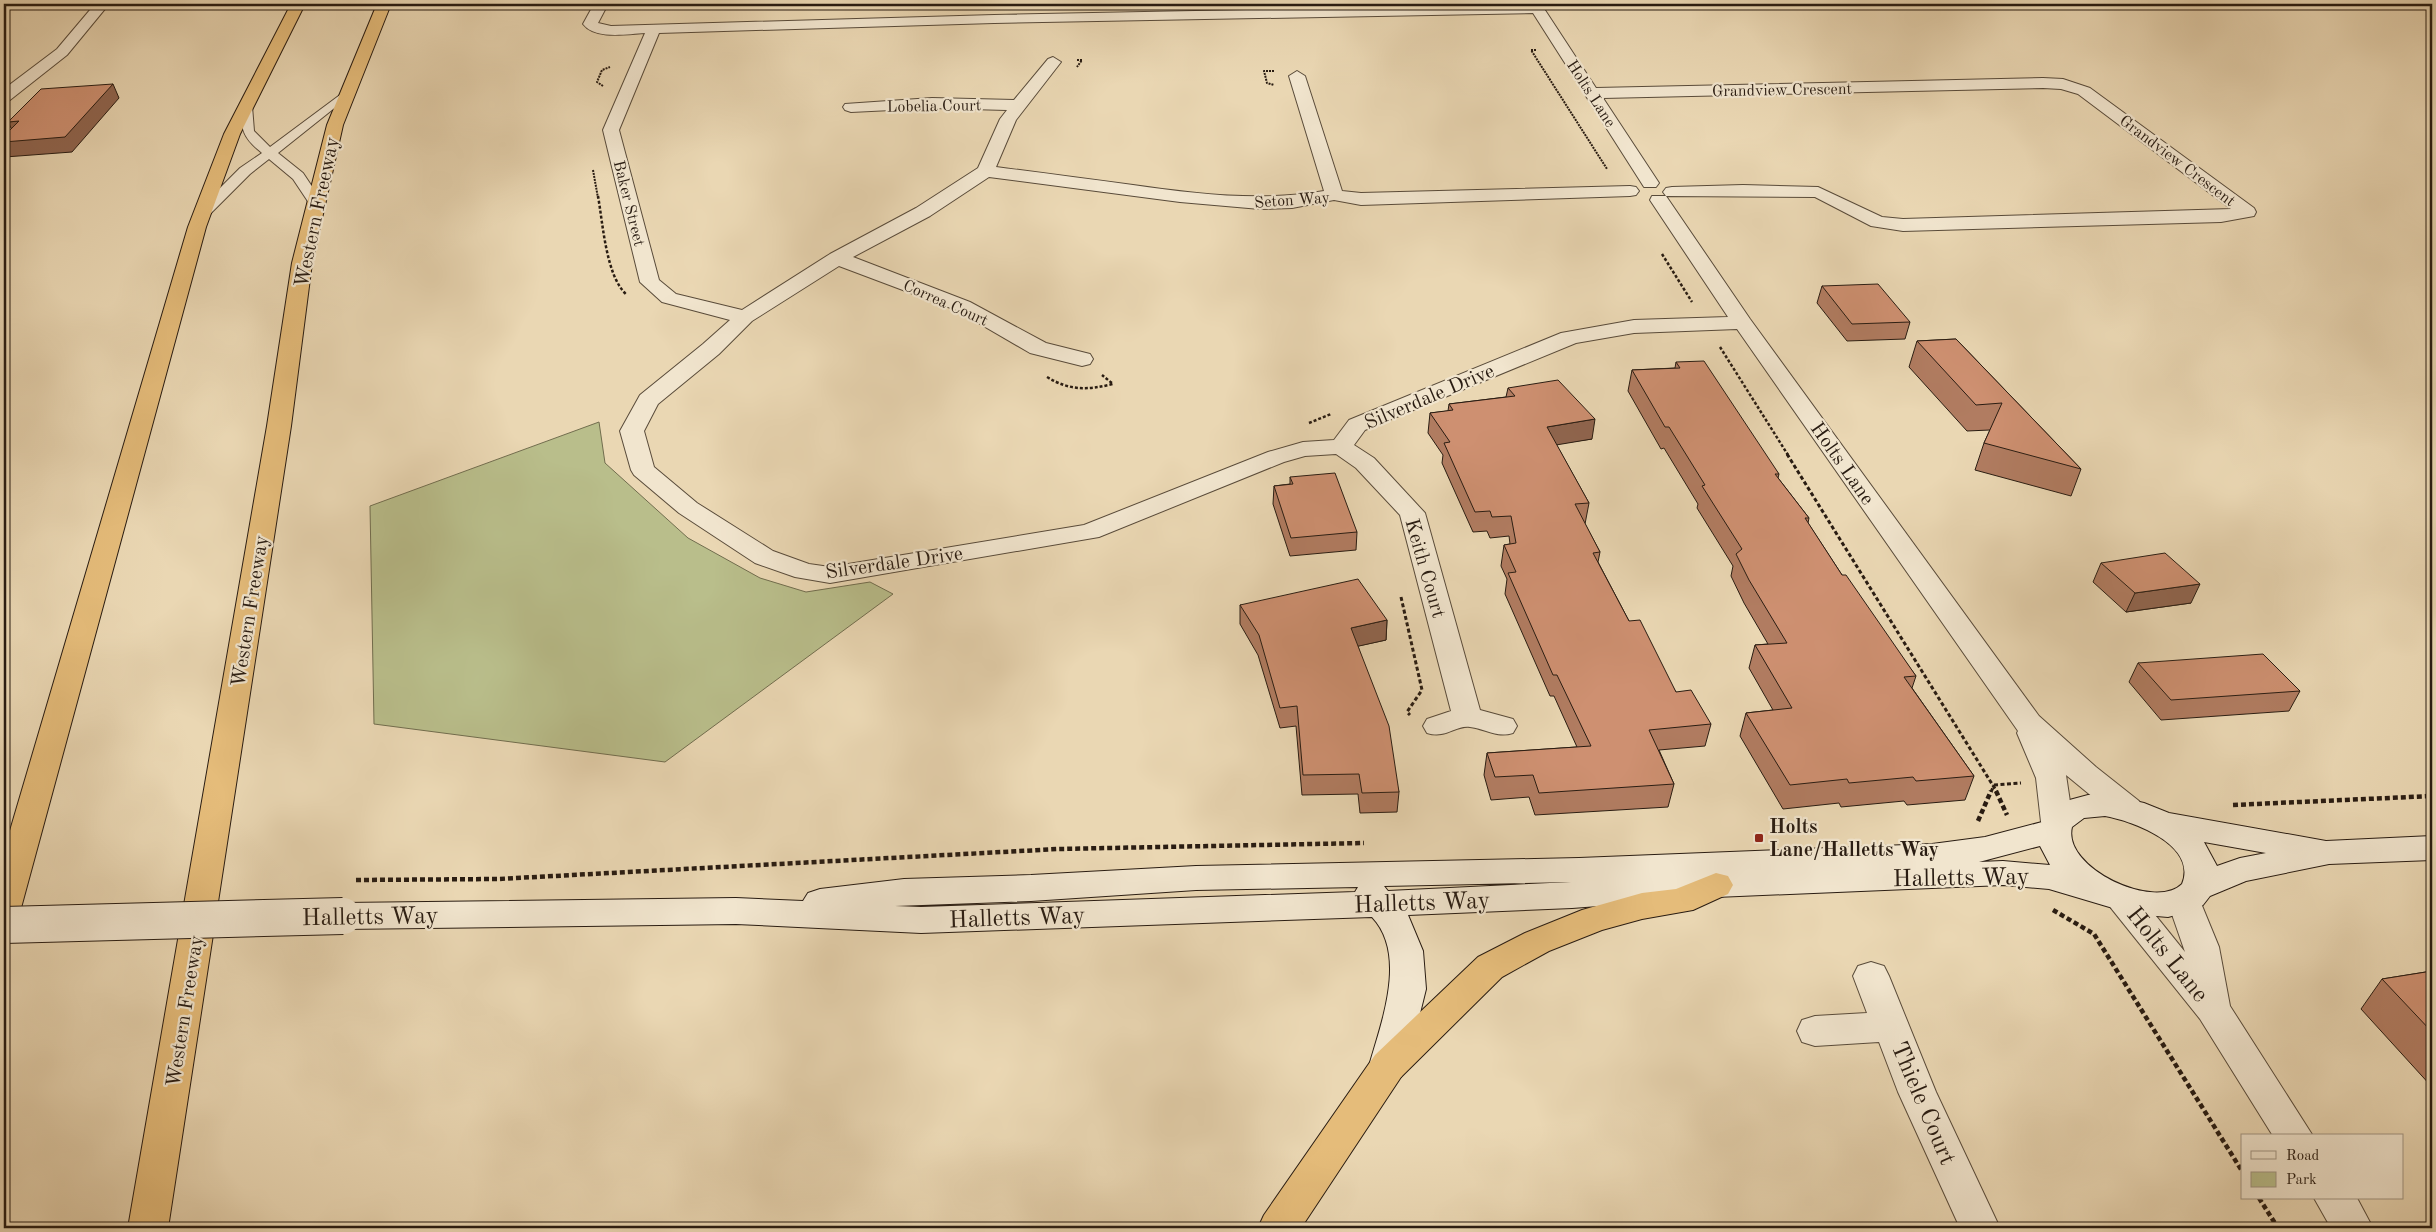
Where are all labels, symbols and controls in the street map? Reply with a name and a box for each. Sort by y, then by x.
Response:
street label: Holts Lane [1563,58,1618,131]
street label: Grandview Crescent [1712,82,1853,100]
street label: Lobelia Court [887,98,982,116]
street label: Grandview Crescent [2116,113,2238,210]
street label: Western Freeway [292,135,344,289]
street label: Baker Street [610,159,647,249]
street label: Seton Way [1254,190,1331,212]
street label: Correa Court [900,278,990,330]
street label: Silverdale Drive [1362,362,1498,434]
street label: Holts Lane [1806,419,1877,509]
street label: Keith Court [1400,517,1448,621]
street label: Western Freeway [229,534,273,689]
street label: Silverdale Drive [824,544,964,584]
place label: Holts Lane/Halletts Way [1769,818,1939,861]
marker: Holts Lane/Halletts Way [1753,832,1765,844]
street label: Halletts Way [1893,866,2030,892]
street label: Halletts Way [1353,890,1491,918]
street label: Holts Lane [2121,903,2212,1007]
street label: Halletts Way [302,905,439,931]
street label: Halletts Way [948,905,1086,933]
street label: Western Freeway [164,934,208,1089]
street label: Thiele Court [1886,1039,1959,1169]
legend [2241,1134,2404,1200]
text: Road [2286,1149,2320,1164]
text: Park [2286,1173,2317,1188]

